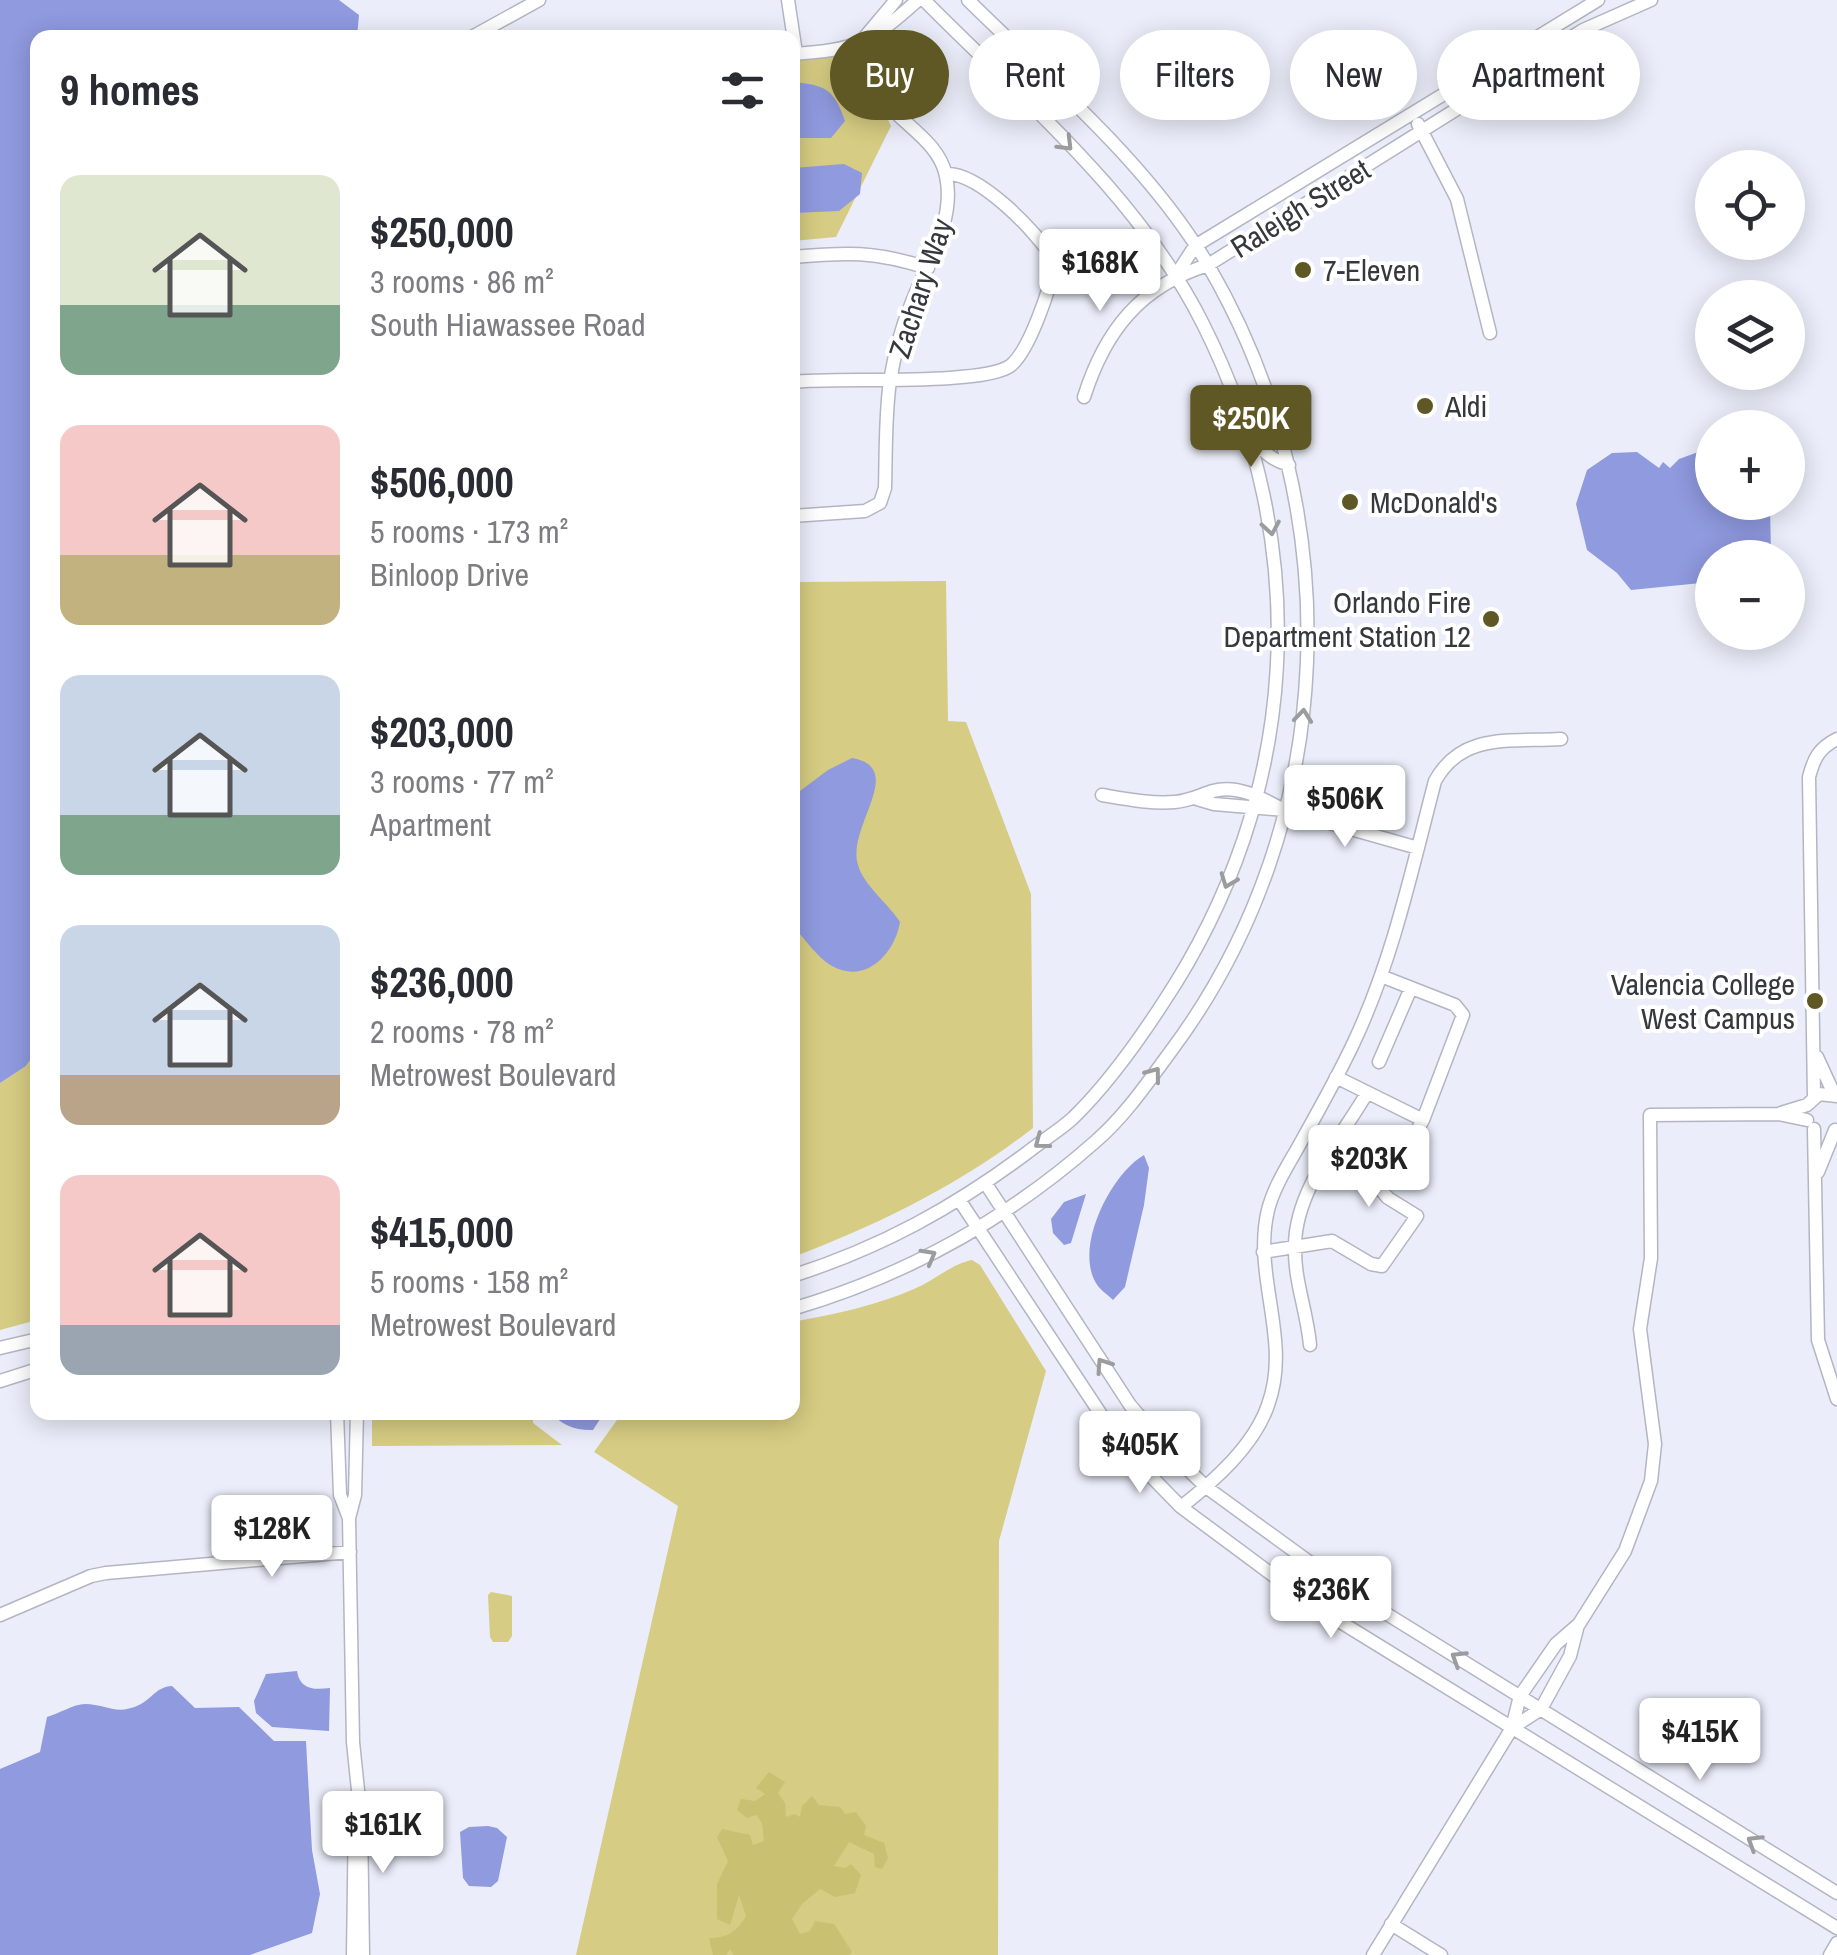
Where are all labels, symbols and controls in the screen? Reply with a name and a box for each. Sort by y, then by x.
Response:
chip: Buy [830,30,949,120]
chip: Rent [969,30,1100,120]
chip: Filters [1120,30,1270,120]
chip: New [1290,30,1417,120]
chip: Apartment [1437,30,1640,120]
text: 9 homes [60,62,200,118]
icon: filters [715,63,770,118]
one-way arrow [1055,132,1073,150]
street label: Raleigh Street [1223,149,1377,267]
map controls [1695,150,1805,650]
button: locate [1695,150,1805,260]
text: $250,000 [370,204,514,260]
street label: Zachary Way [879,213,961,363]
icon: home [140,215,260,335]
pin: $168K [1030,229,1170,314]
text: $168K [1061,240,1139,283]
place label: 7-Eleven [1323,250,1420,290]
marker: 7-Eleven [1292,259,1314,281]
text: 3 rooms · 86 m² [370,260,554,303]
button: layers [1695,280,1805,390]
text: South Hiawassee Road [370,303,646,346]
pin: $250K [1181,385,1321,470]
place label: Aldi [1444,386,1487,426]
marker: Aldi [1414,395,1436,417]
text: $250K [1212,396,1290,439]
button: + [1695,410,1805,520]
text: $506,000 [370,454,514,510]
icon: home [140,465,260,585]
place label: McDonald's [1370,482,1498,522]
marker: McDonald's [1339,491,1361,513]
text: 5 rooms · 173 m² [370,510,568,553]
one-way arrow [1260,520,1281,537]
button: − [1695,540,1805,650]
text: Binloop Drive [370,553,529,596]
place label: Orlando Fire Department Station 12 [1223,582,1471,656]
marker: Orlando Fire Department Station 12 [1480,608,1502,630]
text: $203,000 [370,704,514,760]
one-way arrow [1292,707,1313,723]
icon: home [140,715,260,835]
text: 3 rooms · 77 m² [370,760,554,803]
pin: $506K [1275,765,1415,850]
text: $506K [1306,776,1384,819]
text: Apartment [370,803,491,846]
one-way arrow [1219,871,1239,889]
text: $236,000 [370,954,514,1010]
place label: Valencia College West Campus [1611,964,1795,1038]
icon: home [140,965,260,1085]
marker: Valencia College West Campus [1804,990,1826,1012]
text: 2 rooms · 78 m² [370,1010,554,1053]
text: Metrowest Boulevard [370,1053,616,1096]
one-way arrow [1142,1067,1159,1085]
pin: $203K [1299,1125,1439,1210]
one-way arrow [1034,1131,1052,1148]
text: $203K [1330,1136,1408,1179]
text: $415,000 [370,1204,514,1260]
icon: home [140,1215,260,1335]
one-way arrow [919,1249,937,1268]
text: 5 rooms · 158 m² [370,1260,568,1303]
text: Metrowest Boulevard [370,1303,616,1346]
one-way arrow [1097,1358,1115,1377]
pin: $405K [1070,1411,1210,1496]
text: $405K [1101,1422,1179,1465]
pin: $128K [202,1495,342,1580]
text: $128K [233,1506,311,1549]
pin: $236K [1261,1556,1401,1641]
text: $236K [1292,1567,1370,1610]
one-way arrow [1451,1651,1469,1670]
pin: $415K [1630,1698,1770,1783]
text: $415K [1661,1709,1739,1752]
pin: $161K [313,1791,453,1876]
text: $161K [344,1802,422,1845]
one-way arrow [1747,1835,1765,1854]

